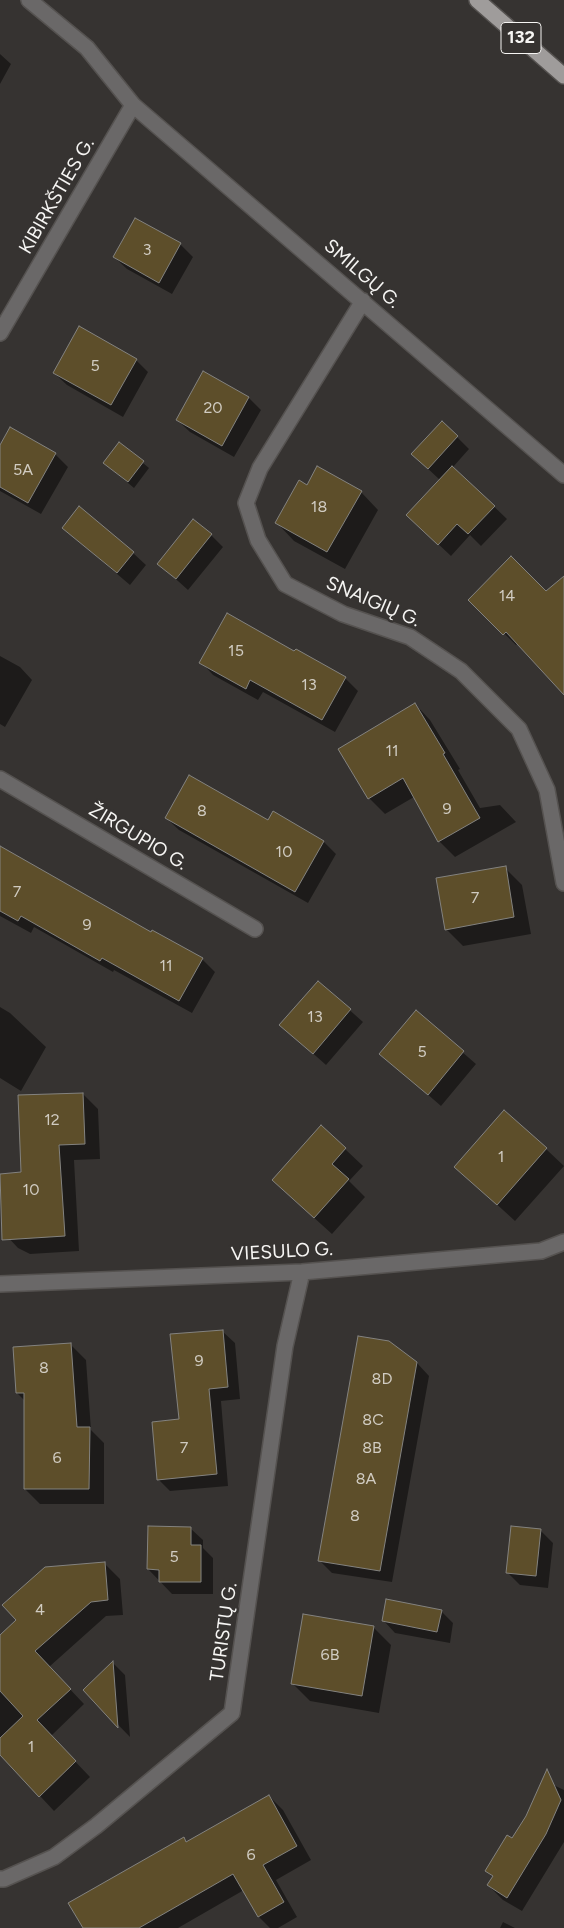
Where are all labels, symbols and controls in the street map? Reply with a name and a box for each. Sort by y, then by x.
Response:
road number: 132 [501,22,541,54]
street label: KIBIRKŠTIES G. [15,134,99,258]
street label: SMILGŲ G. [319,235,405,313]
house number: 3 [143,240,151,260]
house number: 5 [90,356,100,376]
house number: 20 [203,398,223,418]
house number: 5A [13,460,33,480]
house number: 18 [311,497,327,517]
street label: SNAIGIŲ G. [322,572,424,632]
house number: 14 [499,586,515,606]
house number: 15 [228,641,244,661]
house number: 13 [301,675,317,695]
house number: 11 [385,741,399,761]
street label: ŽIRGUPIO G. [85,799,191,875]
house number: 9 [442,799,452,819]
house number: 8 [197,801,207,821]
house number: 10 [276,842,292,862]
house number: 7 [13,882,21,902]
house number: 7 [471,888,479,908]
house number: 9 [82,915,92,935]
house number: 11 [159,956,173,976]
house number: 13 [307,1007,323,1027]
house number: 5 [417,1042,427,1062]
house number: 12 [44,1110,60,1130]
house number: 1 [498,1147,504,1167]
house number: 10 [23,1180,39,1200]
street label: VIESULO G. [230,1238,334,1266]
house number: 9 [194,1351,204,1371]
house number: 8 [39,1358,49,1378]
house number: 8D [372,1369,392,1389]
house number: 8C [362,1410,384,1430]
house number: 7 [180,1438,188,1458]
house number: 8B [362,1438,382,1458]
house number: 6 [52,1448,62,1468]
house number: 8A [356,1469,376,1489]
house number: 8 [350,1506,360,1526]
house number: 5 [169,1547,179,1567]
street label: TURISTŲ G. [206,1581,242,1683]
house number: 4 [35,1600,45,1620]
house number: 6B [321,1645,339,1665]
house number: 1 [28,1737,34,1757]
house number: 6 [246,1845,256,1865]

